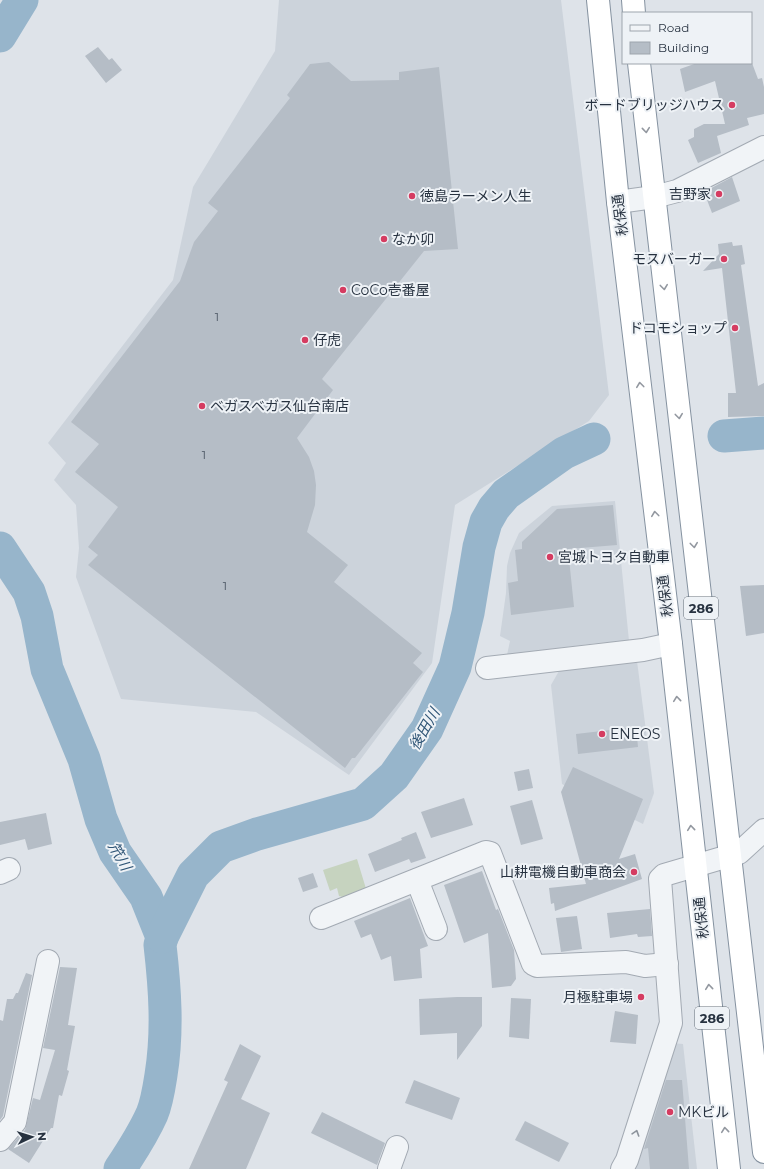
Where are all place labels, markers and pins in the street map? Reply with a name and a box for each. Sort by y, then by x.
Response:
place label: ボードブリッジハウス [585,96,724,114]
marker: ボードブリッジハウス [727,100,737,110]
place label: 吉野家 [669,185,711,203]
place label: 徳島ラーメン人生 [420,187,531,205]
marker: 吉野家 [714,189,724,199]
marker: 徳島ラーメン人生 [407,191,417,201]
place label: なか卯 [392,230,434,248]
marker: なか卯 [379,234,389,244]
place label: モスバーガー [632,250,716,268]
marker: モスバーガー [719,254,729,264]
place label: CoCo壱番屋 [351,281,430,299]
marker: CoCo壱番屋 [338,285,348,295]
place label: ドコモショップ [629,319,727,337]
marker: ドコモショップ [730,323,740,333]
place label: 仔虎 [313,331,341,349]
marker: 仔虎 [300,335,310,345]
place label: ベガスベガス仙台南店 [210,397,349,415]
marker: ベガスベガス仙台南店 [197,401,207,411]
place label: 宮城トヨタ自動車 [558,548,670,566]
marker: 宮城トヨタ自動車 [545,552,555,562]
place label: ENEOS [610,725,660,743]
marker: ENEOS [597,729,607,739]
place label: 山耕電機自動車商会 [500,863,626,881]
marker: 山耕電機自動車商会 [629,867,639,877]
place label: 月極駐車場 [563,988,633,1006]
marker: 月極駐車場 [636,992,646,1002]
place label: MKビル [678,1103,729,1121]
marker: MKビル [665,1107,675,1117]

